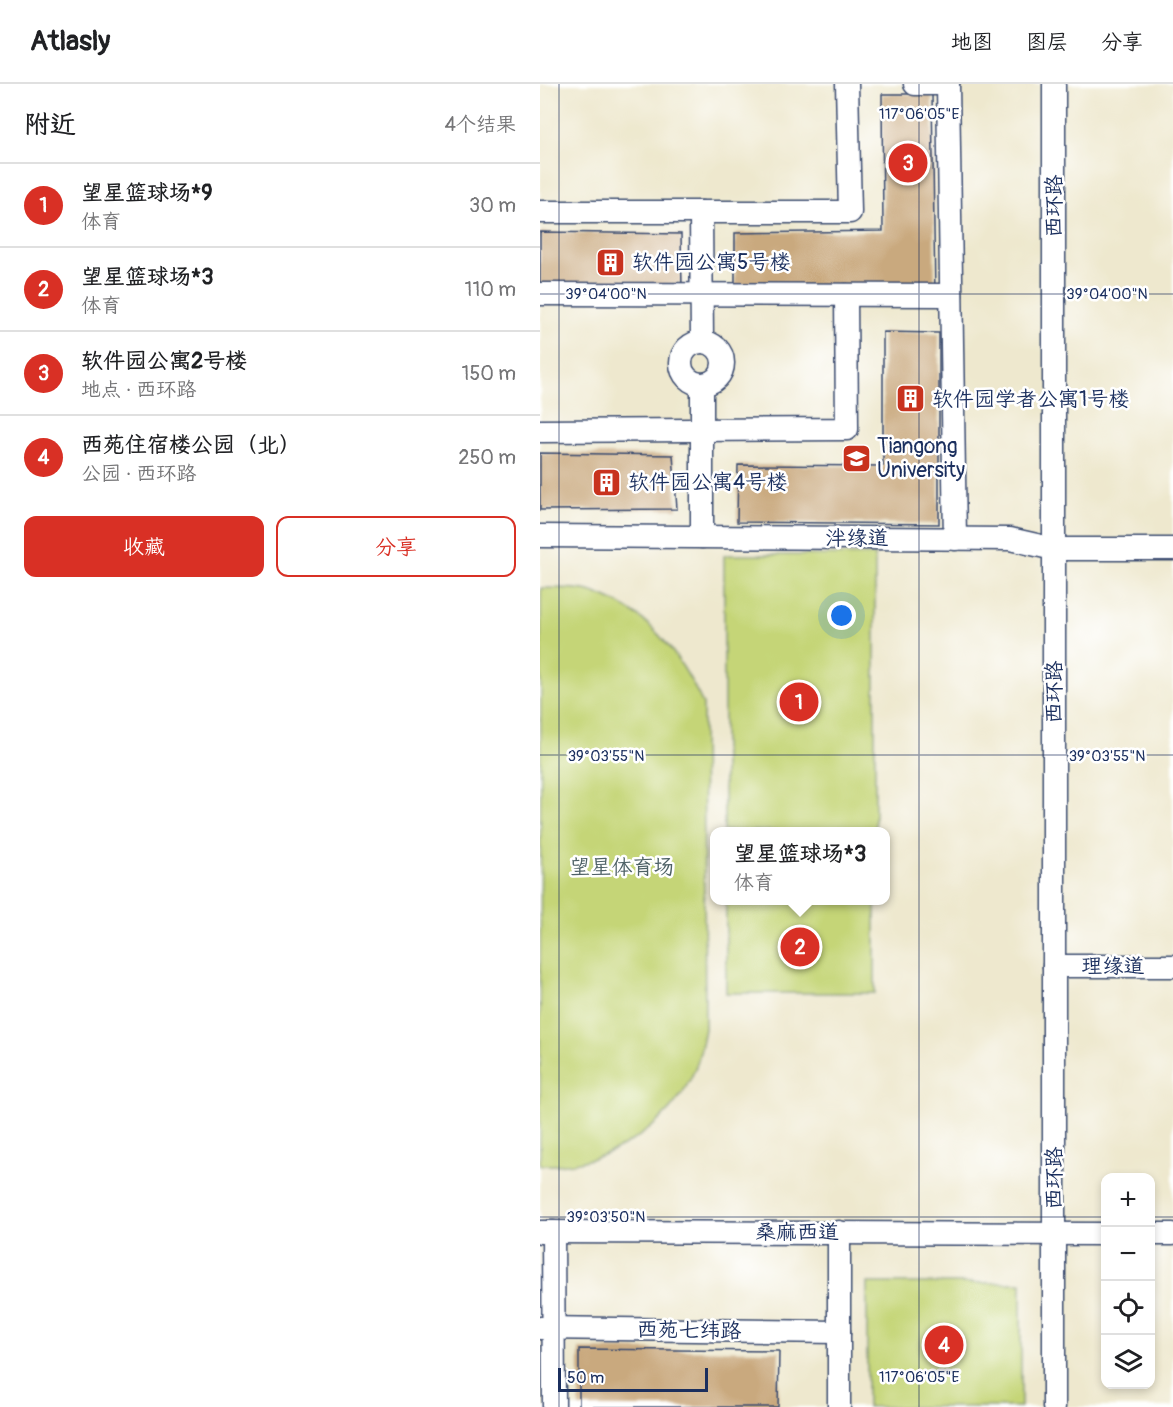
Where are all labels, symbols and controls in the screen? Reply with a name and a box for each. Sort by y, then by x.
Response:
text: Atlasly [30,24,110,59]
text: 地图 [951,29,993,56]
text: 图层 [1026,29,1068,56]
text: 分享 [1101,29,1143,56]
text: 117°06'05"E [879,105,959,124]
text: 附近 [24,109,76,141]
text: 4个结果 [444,112,516,137]
pin: 3 [888,140,928,185]
street label: 西环路 [1041,175,1068,238]
text: 望星篮球场*9 [81,179,213,207]
text: 1 [40,193,47,218]
text: 30 m [469,193,516,218]
text: 体育 [81,209,121,234]
building icon: 软件园公寓5号楼 [595,246,627,278]
place label: 软件园公寓5号楼 [632,249,790,276]
text: 望星篮球场*3 [81,263,213,291]
text: 2 [38,277,49,302]
text: 110 m [465,277,516,302]
text: 39°04'00"N [565,285,647,304]
text: 39°04'00"N [1066,285,1148,304]
text: 体育 [81,293,121,318]
text: 软件园公寓2号楼 [81,347,247,375]
text: 3 [38,361,49,386]
text: 150 m [462,361,516,386]
text: 地点 · 西环路 [81,377,196,402]
building icon: 软件园学者公寓1号楼 [895,383,927,415]
place label: 软件园学者公寓1号楼 [932,386,1129,413]
text: 西苑住宿楼公园（北） [81,431,301,459]
place label: Tiangong University [877,433,965,484]
school or university icon: Tiangong University [840,442,872,474]
text: 4 [38,445,49,470]
text: 250 m [458,445,516,470]
text: 公园 · 西环路 [81,461,196,486]
building icon: 软件园公寓4号楼 [591,466,623,498]
place label: 软件园公寓4号楼 [628,469,787,496]
button: 收藏 [24,516,264,577]
button: 分享 [276,516,516,577]
street label: 泮缘道 [826,525,889,552]
your location [827,601,856,630]
street label: 西环路 [1041,661,1068,724]
pin: 1 [780,680,818,724]
text: 39°03'55"N [568,747,644,766]
text: 39°03'55"N [1069,747,1145,766]
popup [710,827,890,905]
text: 望星篮球场*3 [734,840,866,868]
park label: 望星体育场 [570,854,675,881]
text: 体育 [734,870,774,895]
pin: 2 [780,924,820,970]
street label: 理缘道 [1082,953,1145,980]
street label: 西环路 [1041,1147,1068,1210]
map controls [1101,1173,1155,1389]
button: + [1101,1173,1155,1227]
text: 39°03'50"N [567,1208,645,1227]
street label: 桑麻西道 [755,1219,839,1246]
button: − [1101,1227,1155,1281]
button: locate [1101,1281,1155,1335]
street label: 西苑七纬路 [636,1316,742,1345]
pin: 4 [924,1322,964,1368]
button: layers [1101,1335,1155,1389]
scale bar [558,1365,708,1392]
text: 50 m [567,1368,604,1388]
text: 117°06'05"E [879,1368,959,1387]

